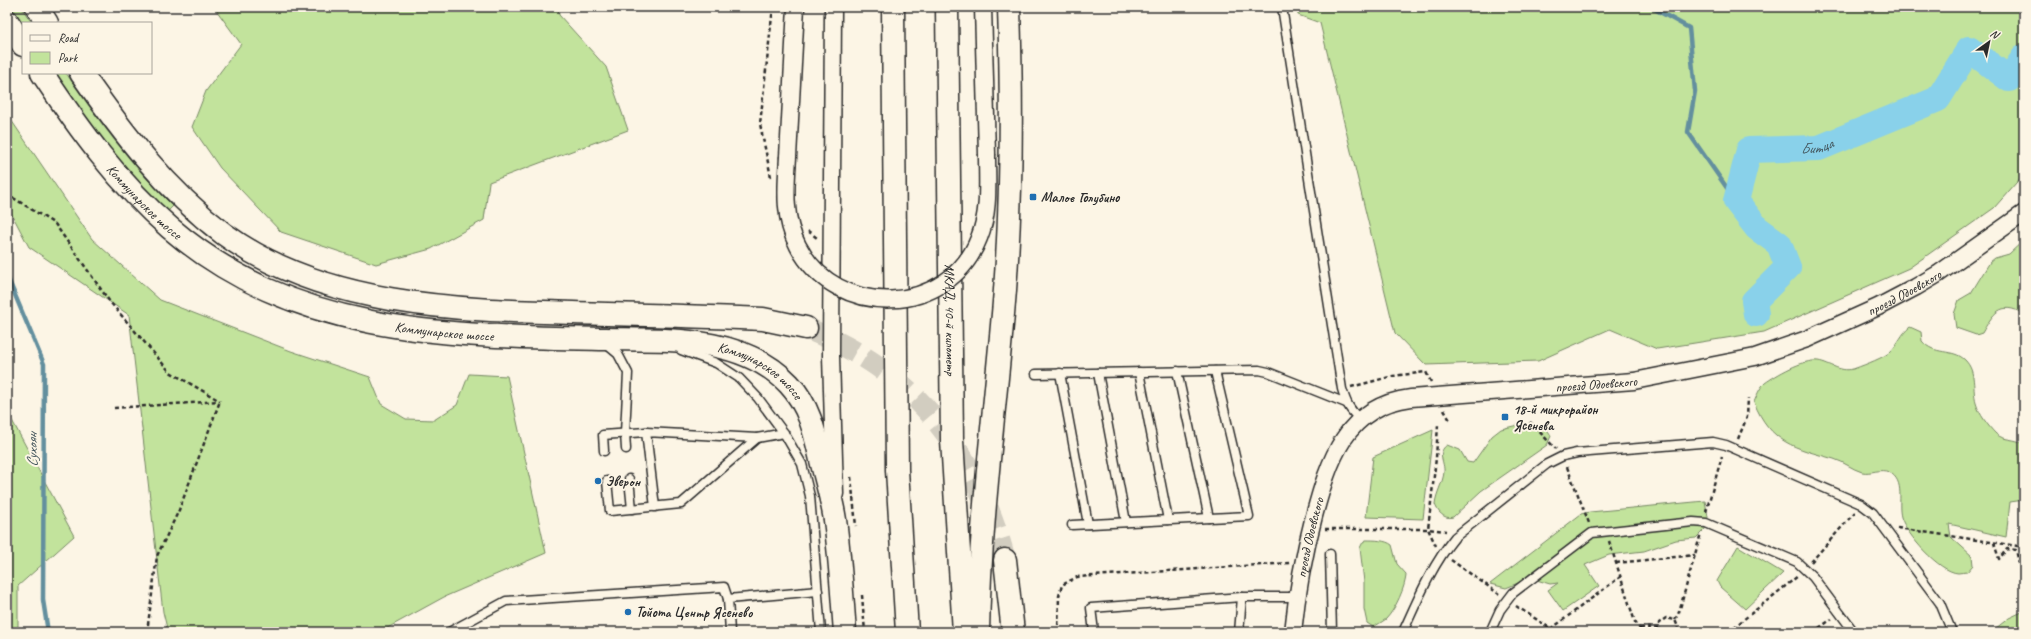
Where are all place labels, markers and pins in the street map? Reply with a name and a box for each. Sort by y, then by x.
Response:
place label: Малое Голубино [1041,189,1120,206]
marker: Малое Голубино [1028,192,1038,202]
place label: 18-й микрорайон Ясенева [1513,401,1599,434]
marker: 18-й микрорайон Ясенева [1500,412,1510,422]
place label: Эверон [606,473,642,490]
marker: Эверон [593,476,603,486]
place label: Тойота Центр Ясенево [636,604,754,621]
marker: Тойота Центр Ясенево [623,607,633,617]

